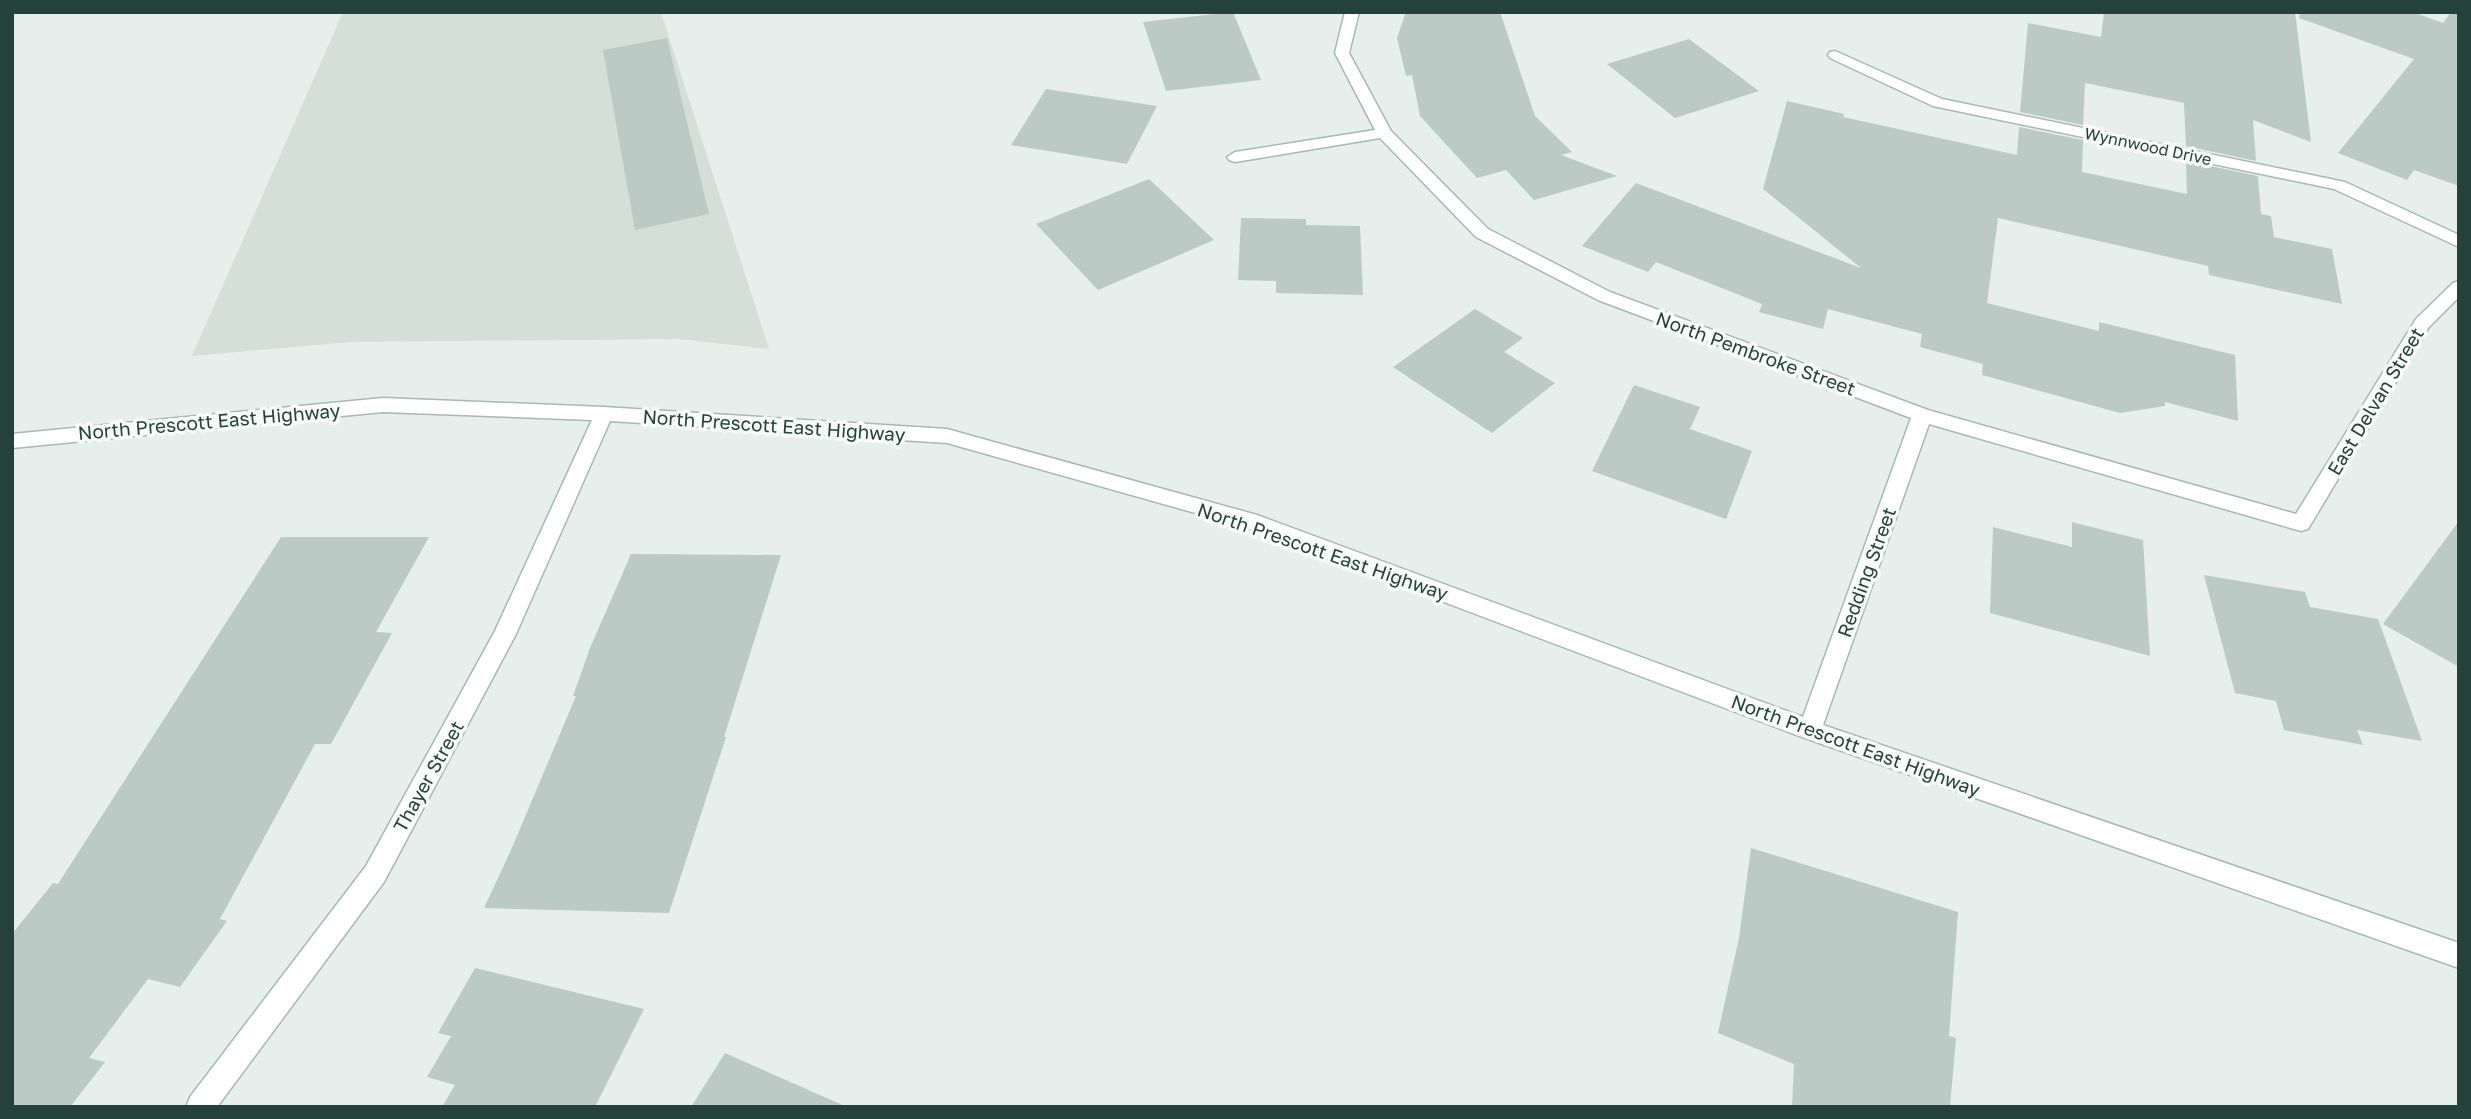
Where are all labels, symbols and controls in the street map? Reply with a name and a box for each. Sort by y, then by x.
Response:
street label: Wynnwood Drive [2083,123,2213,169]
street label: North Pembroke Street [1653,306,1859,400]
street label: East Delvan Street [2322,323,2428,479]
street label: North Prescott East Highway [77,398,341,444]
street label: North Prescott East Highway [642,404,906,446]
street label: North Prescott East Highway [1195,497,1452,605]
street label: Redding Street [1832,504,1900,640]
street label: North Prescott East Highway [1728,689,1984,801]
street label: Thayer Street [388,716,468,836]

